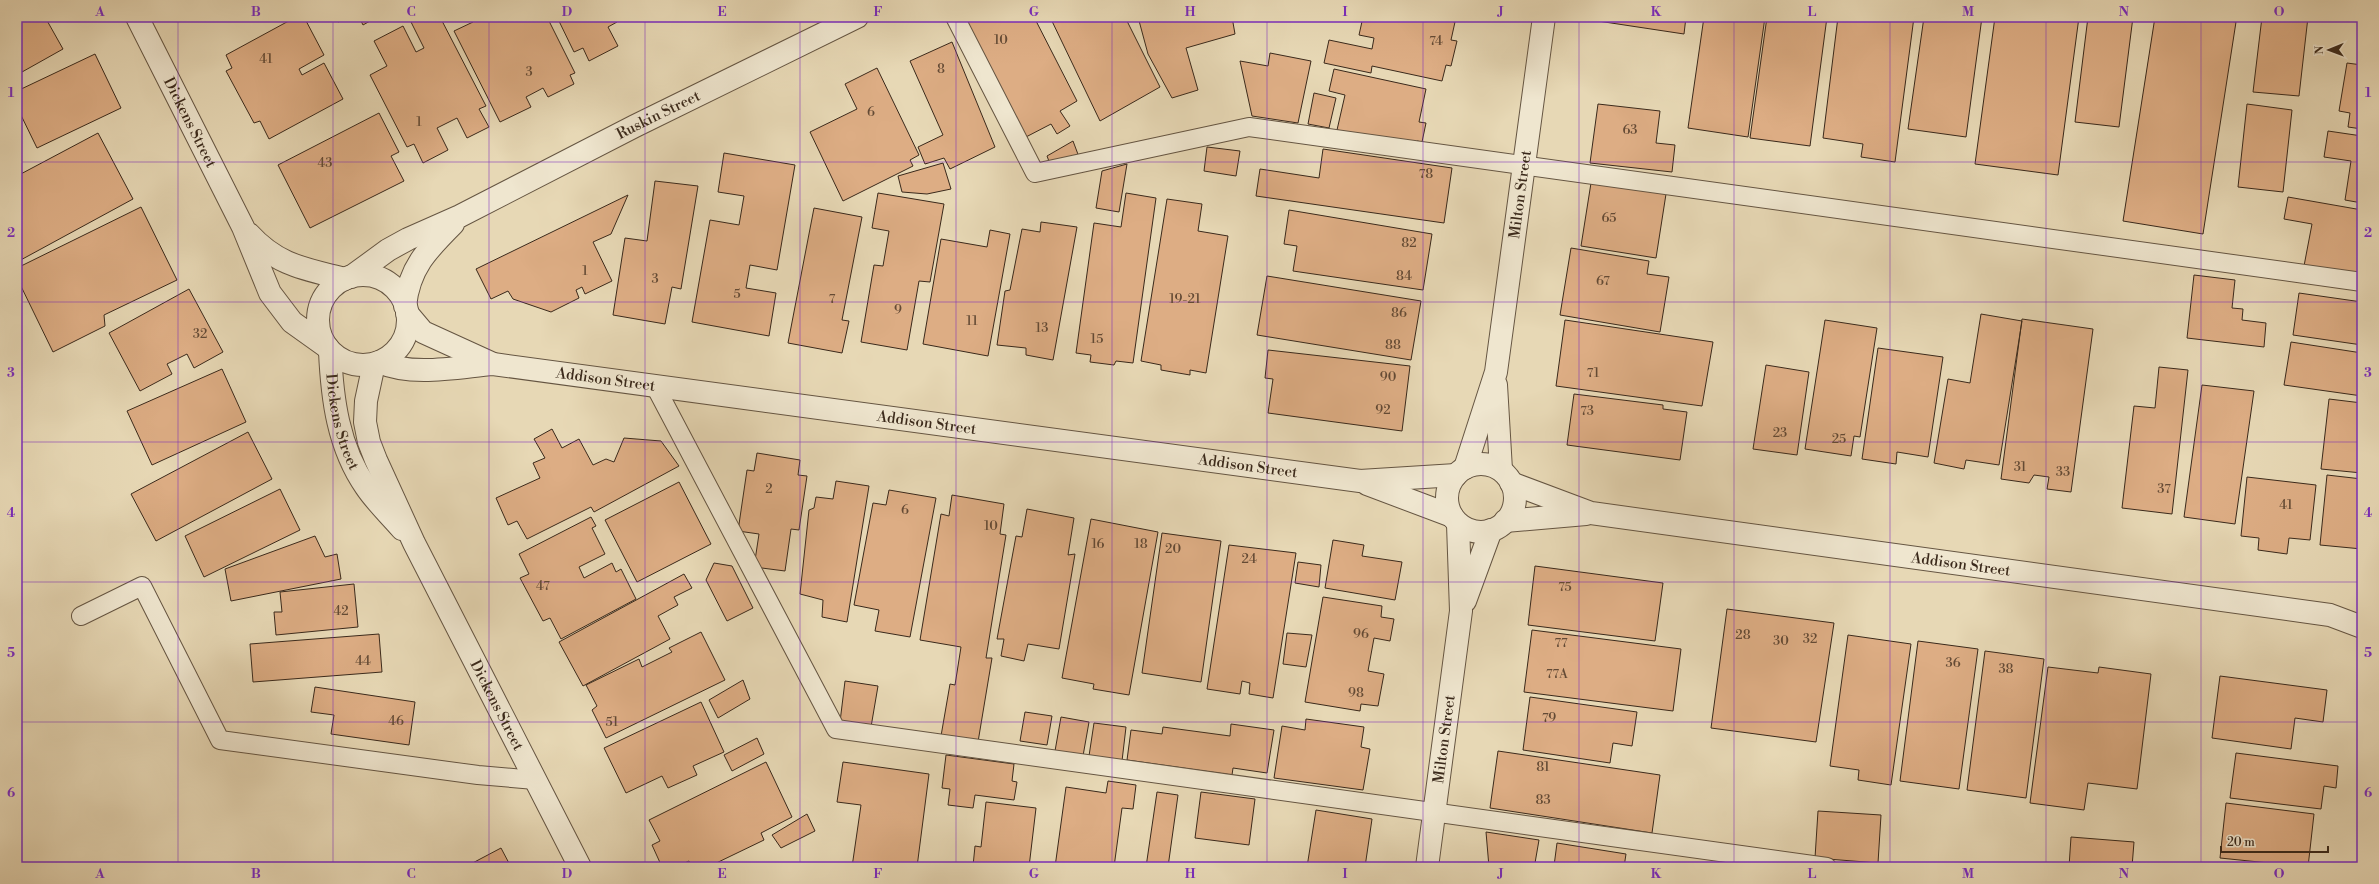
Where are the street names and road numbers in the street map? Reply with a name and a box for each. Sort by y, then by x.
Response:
street label: Dickens Street [159,74,221,171]
street label: Ruskin Street [613,86,704,144]
street label: Milton Street [1505,148,1535,240]
street label: Addison Street [554,363,657,395]
street label: Dickens Street [322,373,364,474]
street label: Addison Street [875,406,978,439]
street label: Addison Street [1196,450,1299,482]
street label: Addison Street [1909,548,2013,580]
street label: Dickens Street [466,657,528,754]
street label: Milton Street [1429,693,1459,785]

